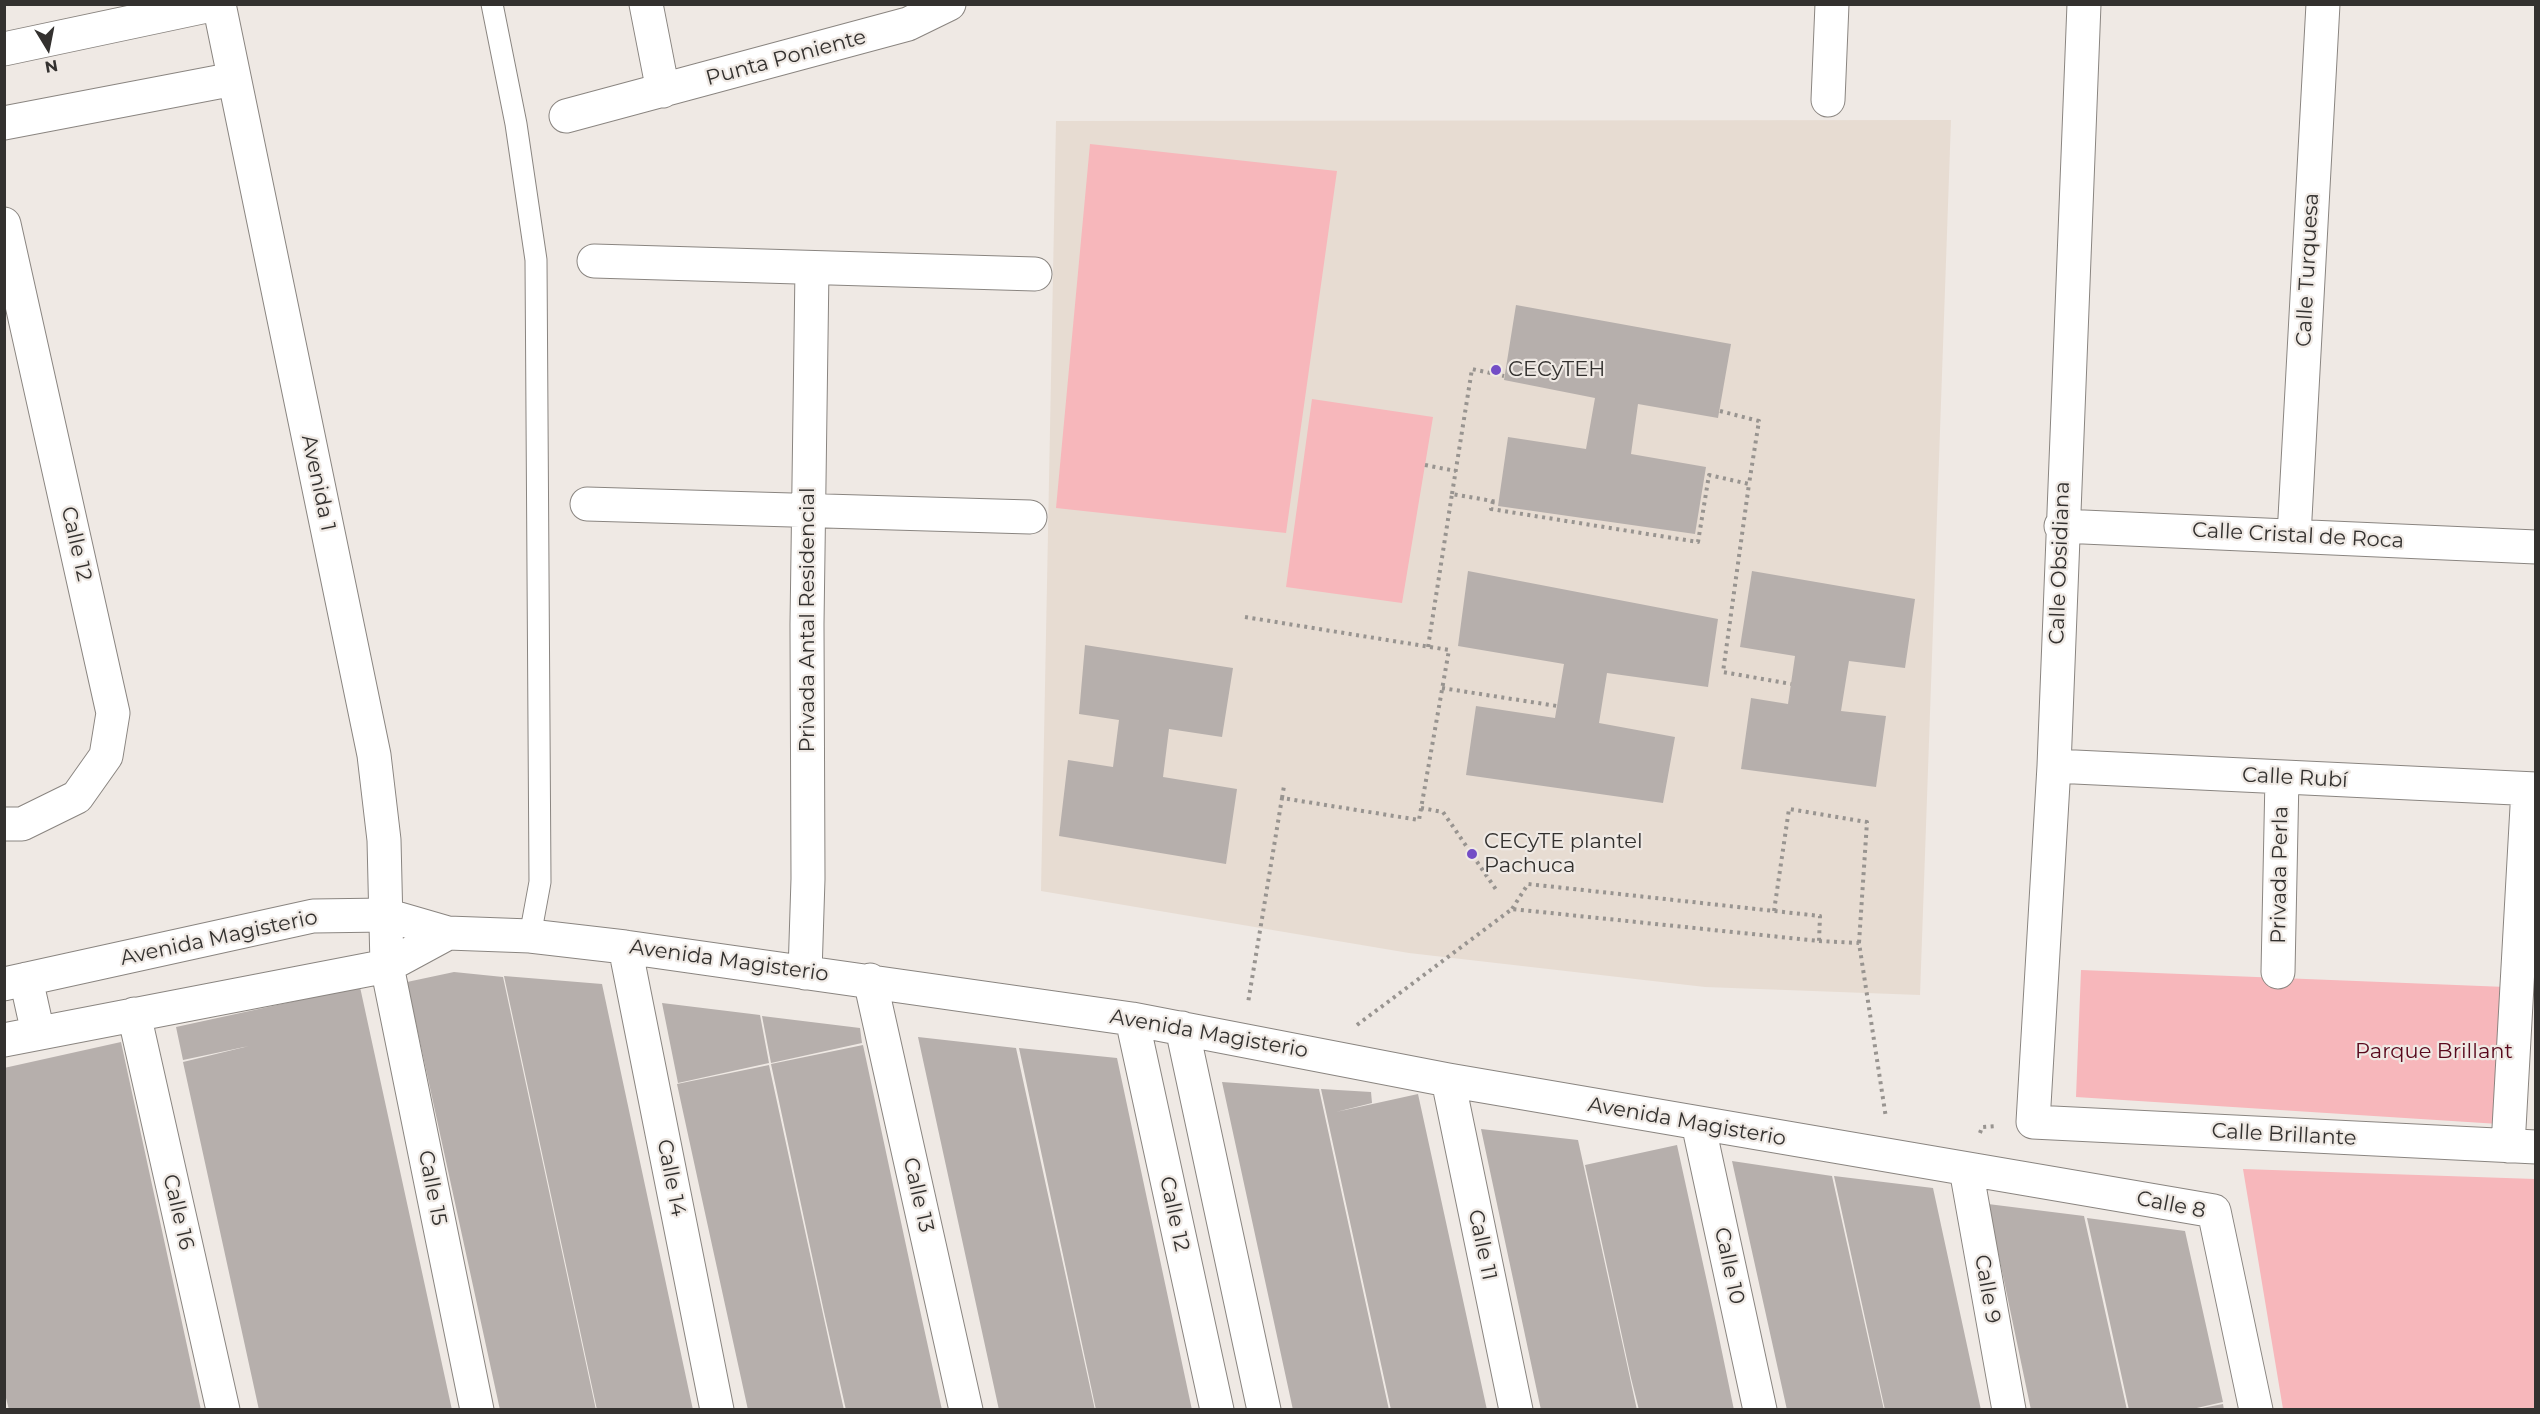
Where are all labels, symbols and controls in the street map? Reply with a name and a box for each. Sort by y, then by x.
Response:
north arrow [18,18,78,78]
street label: Punta Poniente [703,24,869,92]
text: N [43,56,59,77]
street label: Calle Turquesa [2291,192,2325,348]
place label: CECyTEH [1508,357,1605,383]
marker: CECyTEH [1489,363,1503,377]
street label: Avenida 1 [296,433,340,533]
street label: Calle Obsidiana [2045,481,2075,645]
street label: Privada Antal Residencial [795,487,821,753]
street label: Calle 12 [55,504,97,584]
street label: Calle Cristal de Roca [2191,518,2405,554]
street label: Calle Rubí [2242,763,2348,793]
street label: Privada Perla [2266,806,2294,944]
place label: CECyTE plantel Pachuca [1484,829,1643,879]
marker: CECyTE plantel Pachuca [1465,847,1479,861]
street label: Avenida Magisterio [118,905,320,971]
street label: Avenida Magisterio [628,935,830,987]
street label: Avenida Magisterio [1108,1004,1310,1064]
park label: Parque Brillant [2355,1039,2513,1065]
street label: Avenida Magisterio [1586,1092,1788,1152]
street label: Calle Brillante [2211,1119,2357,1151]
street label: Calle 14 [651,1137,691,1219]
street label: Calle 15 [412,1148,452,1228]
street label: Calle 13 [897,1155,939,1235]
street label: Calle 16 [157,1172,199,1252]
street label: Calle 12 [1154,1174,1194,1254]
street label: Calle 8 [2134,1186,2208,1224]
street label: Calle 11 [1462,1207,1502,1283]
street label: Calle 10 [1709,1225,1749,1307]
street label: Calle 9 [1969,1253,2005,1325]

